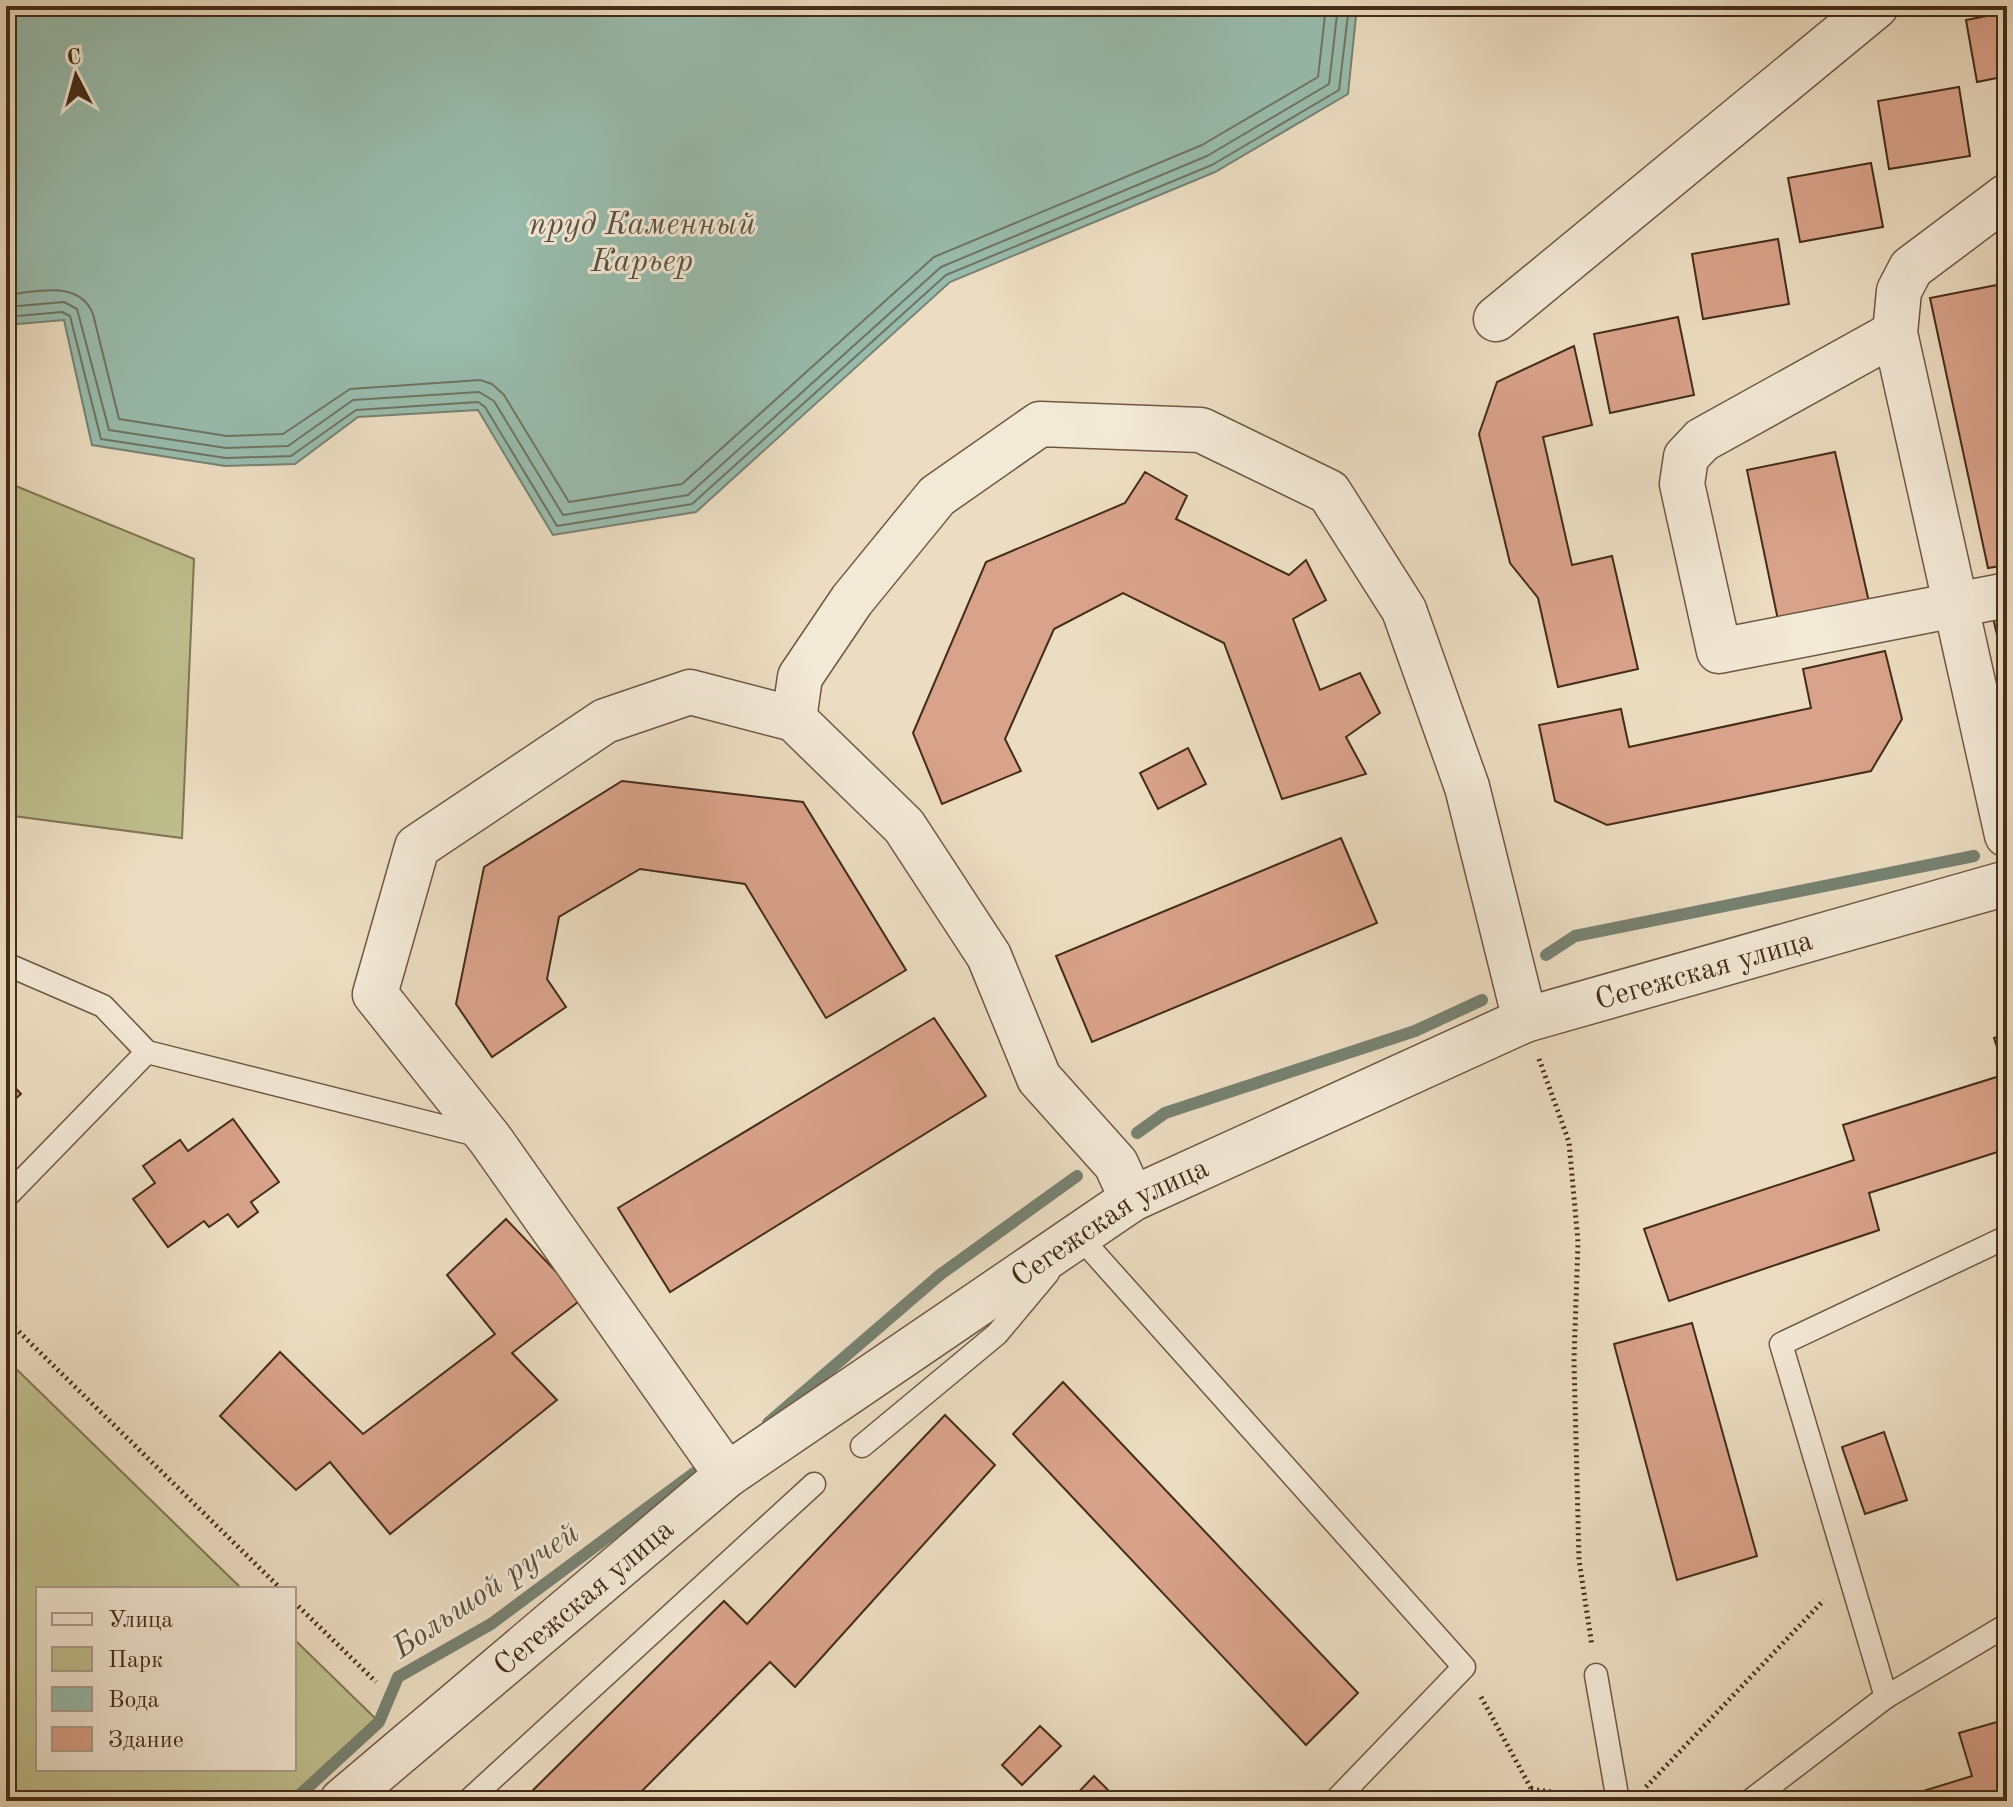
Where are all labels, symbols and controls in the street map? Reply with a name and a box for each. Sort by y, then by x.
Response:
north arrow [36,36,116,116]
text: С [66,46,82,70]
water label: пруд Каменный Карьер [528,210,756,279]
street label: Сегежская улица [1592,926,1816,1016]
street label: Сегежская улица [1007,1153,1214,1294]
street label: Сегежская улица [489,1514,680,1682]
water label: Большой ручей [387,1518,586,1666]
legend [36,1587,296,1771]
text: Улица [108,1609,173,1633]
text: Парк [108,1649,163,1673]
text: Вода [108,1689,160,1713]
text: Здание [108,1729,184,1753]

